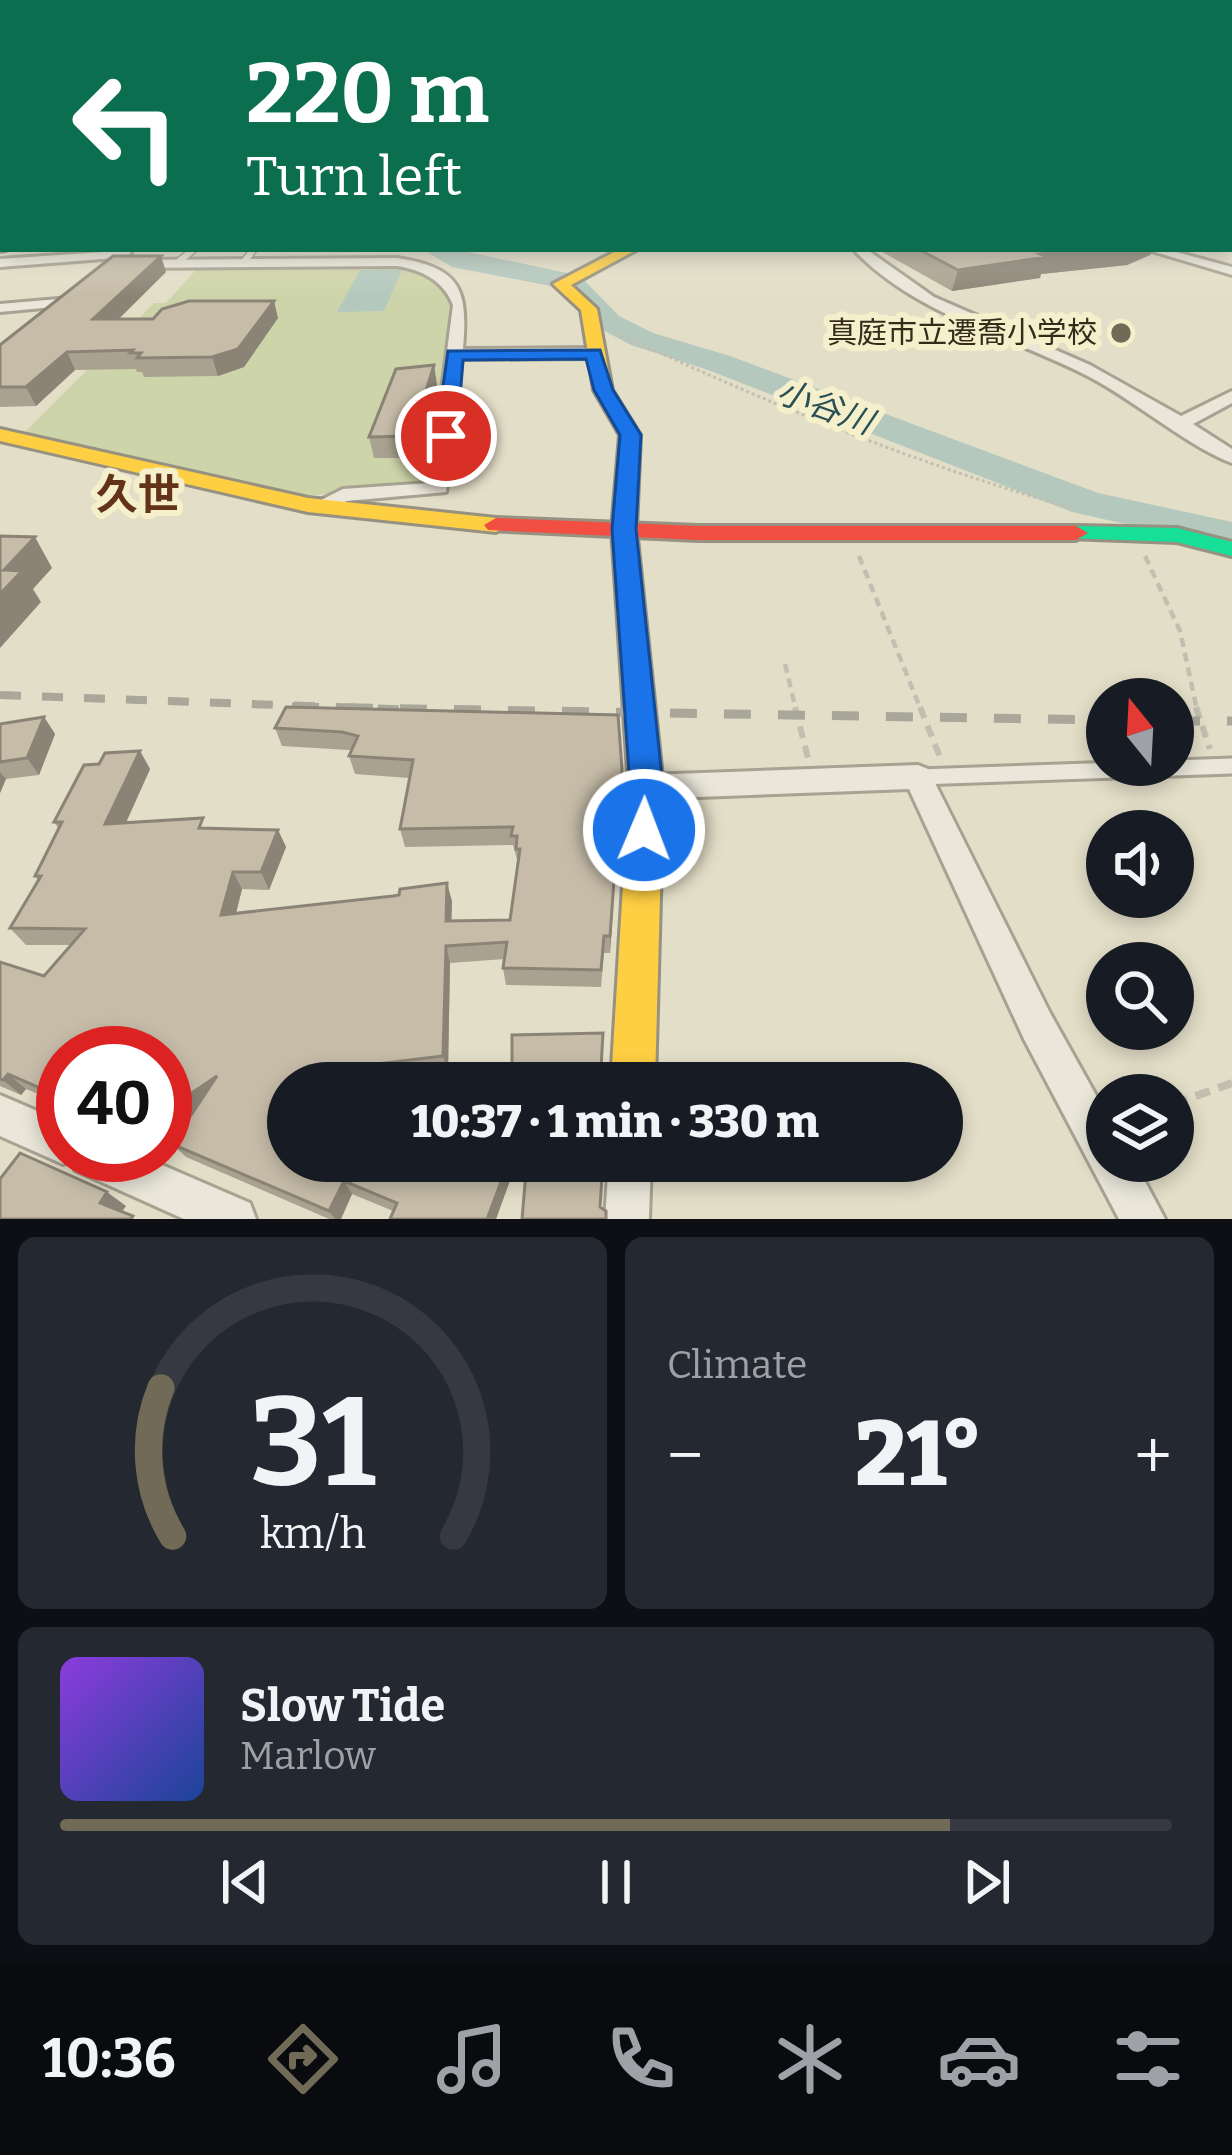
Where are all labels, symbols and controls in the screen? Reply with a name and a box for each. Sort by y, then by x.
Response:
text: 220 m [246,43,489,144]
icon: left [48,48,204,204]
text: Turn left [246,145,462,209]
place label: 真庭市立遷喬小学校 [827,315,1097,351]
marker: 真庭市立遷喬小学校 [1108,320,1134,346]
water label: 小谷川 [772,371,881,444]
pin [395,385,497,487]
icon: arrive [413,403,479,469]
district label: 久世 [96,470,180,520]
north arrow [1086,678,1194,786]
map controls [1086,678,1194,1182]
position arrow [581,767,707,893]
button: sound [1086,810,1194,918]
button: search [1086,942,1194,1050]
speed limit sign: 40 [36,1026,192,1182]
button: layers [1086,1074,1194,1182]
text: 10:37 · 1 min · 330 m [411,1095,819,1149]
text: Climate [667,1342,807,1388]
text: 31 [250,1368,375,1518]
text: 21° [855,1401,983,1509]
text: − [667,1416,703,1495]
text: + [1134,1416,1172,1495]
text: km/h [259,1508,366,1559]
text: Slow Tide [240,1679,445,1733]
text: Marlow [240,1733,376,1779]
icon: previous [212,1849,278,1915]
icon: pause [583,1849,649,1915]
icon: next [954,1849,1020,1915]
icon: directions [261,2017,345,2101]
icon: music [430,2017,514,2101]
icon: phone [599,2017,683,2101]
icon: climate [768,2017,852,2101]
icon: car [937,2017,1021,2101]
icon: filters [1106,2017,1190,2101]
text: 10:36 [42,2027,176,2091]

